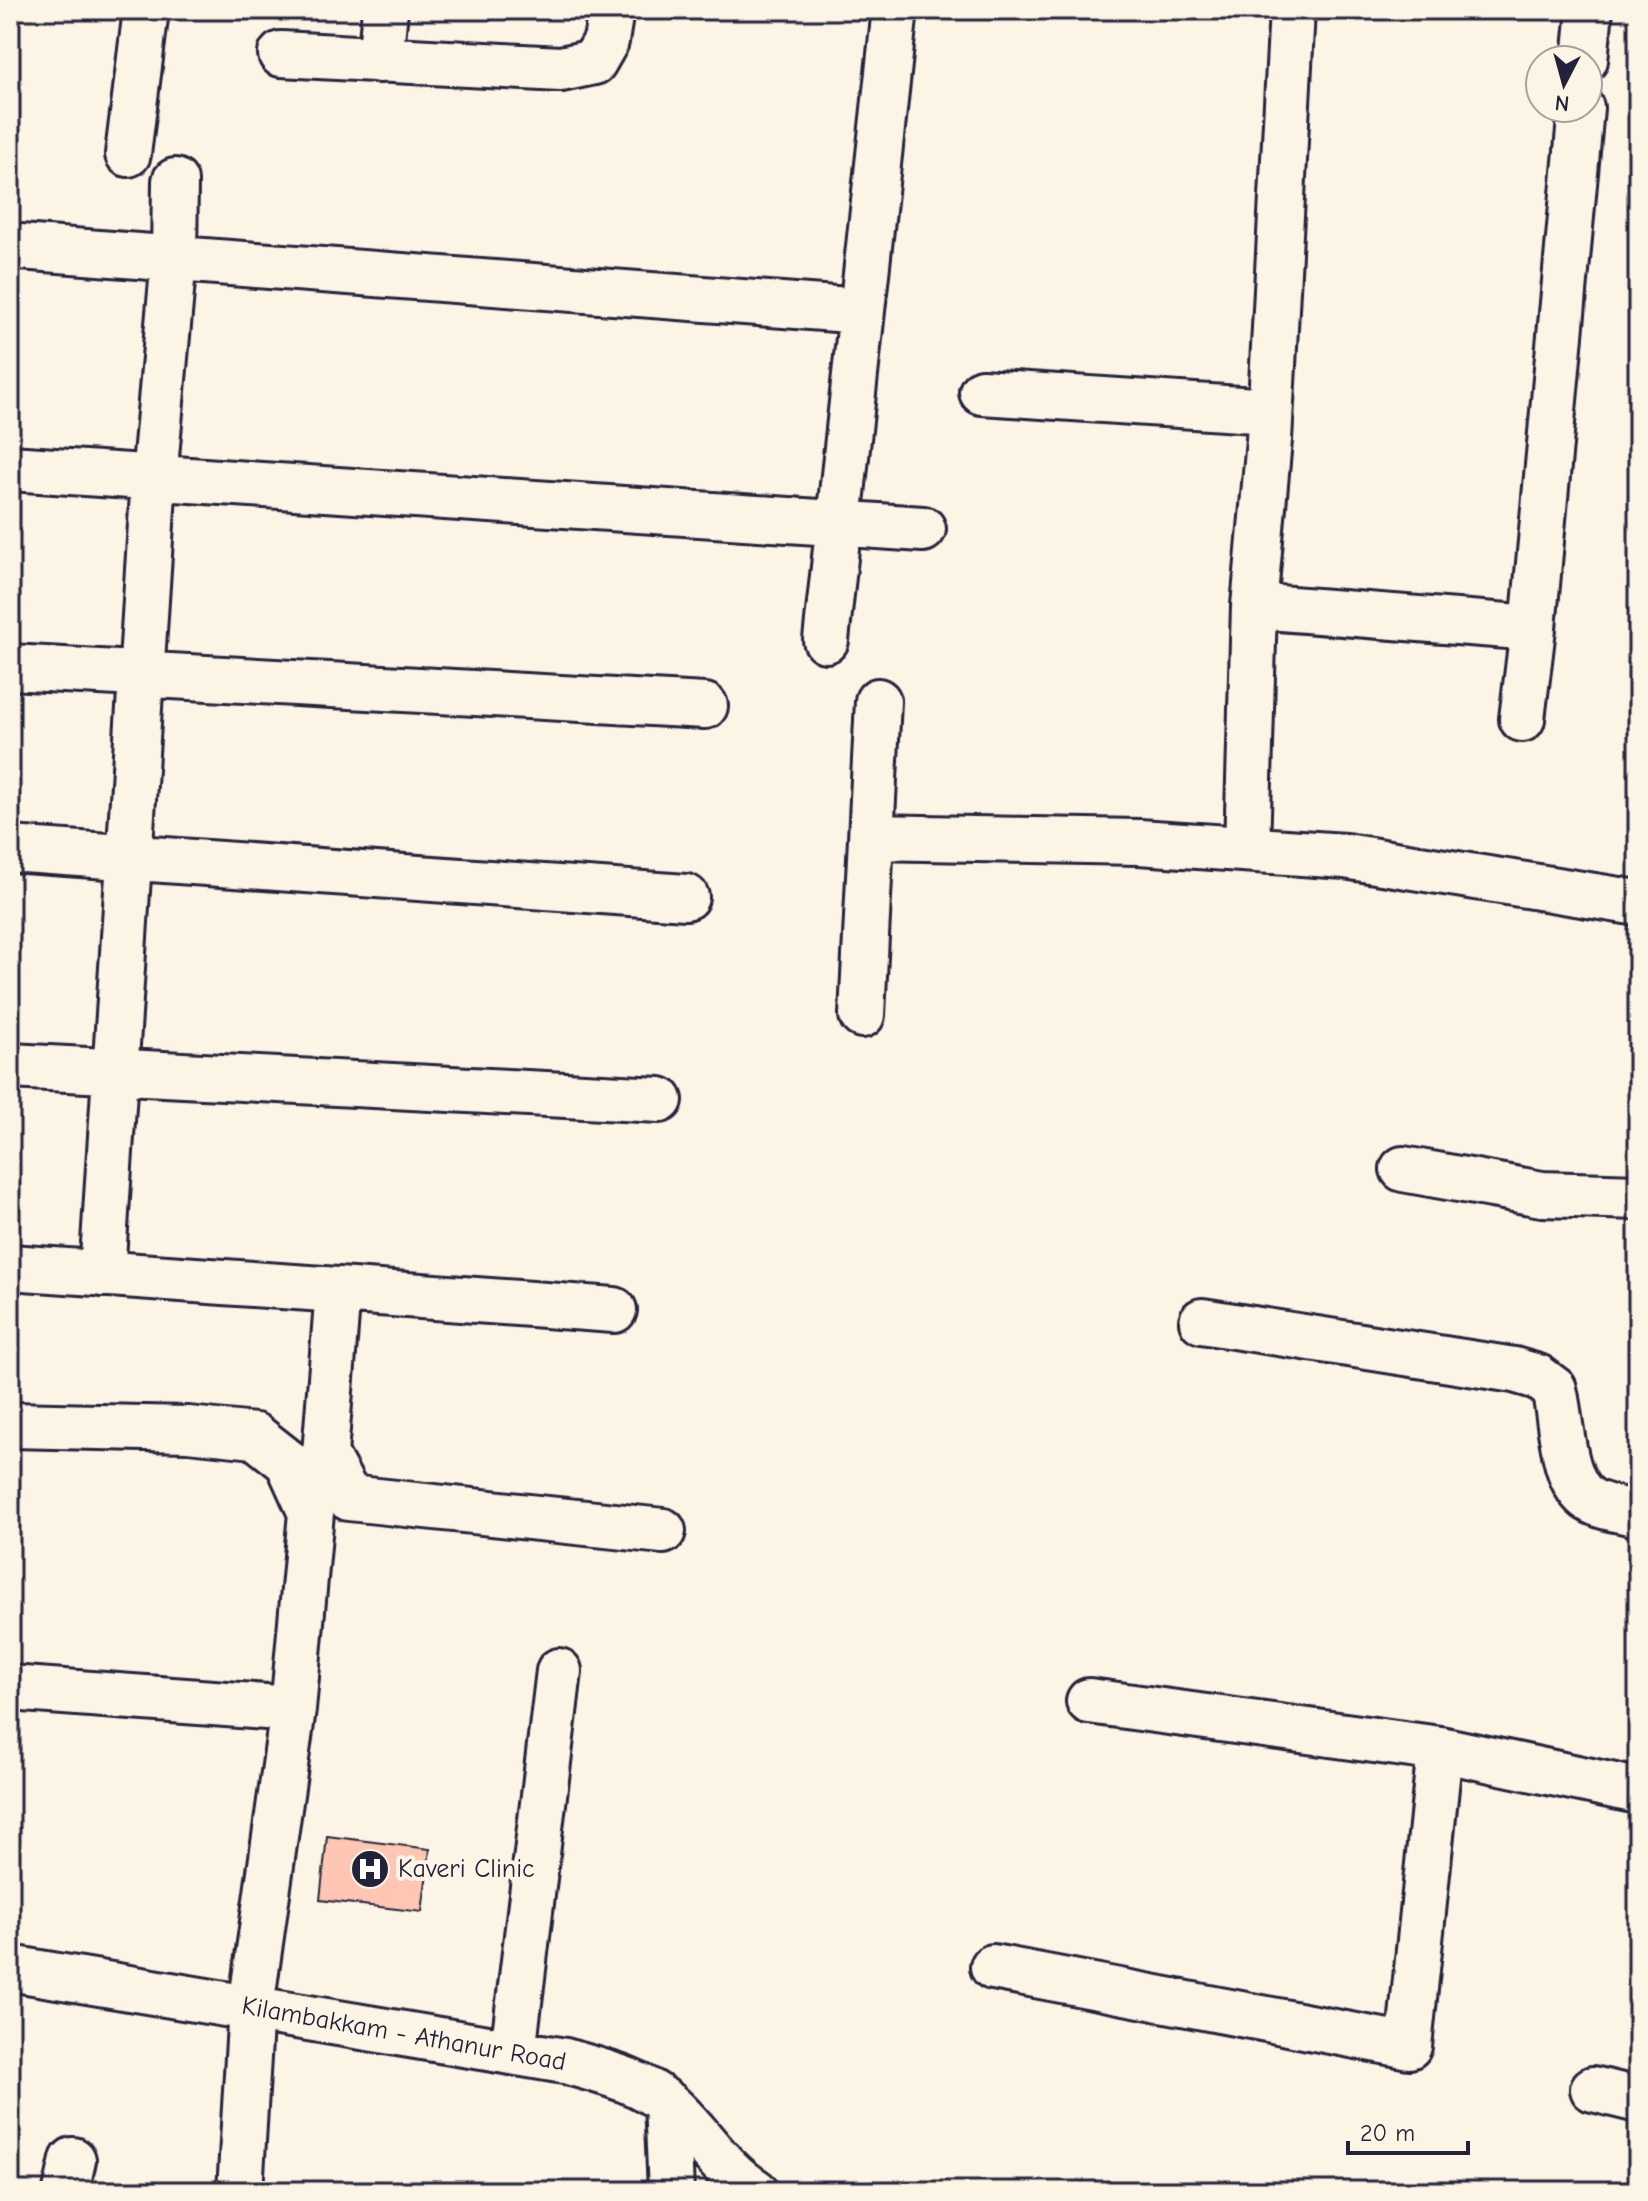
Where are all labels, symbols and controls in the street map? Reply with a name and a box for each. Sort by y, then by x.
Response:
north arrow [1524,44,1604,124]
text: N [1554,89,1571,117]
hospital icon: Kaveri Clinic [349,1848,391,1890]
place label: Kaveri Clinic [398,1854,535,1884]
street label: Kilambakkam - Athanur Road [240,1991,568,2077]
scale bar [1348,2105,1468,2155]
text: 20 m [1360,2119,1415,2147]

